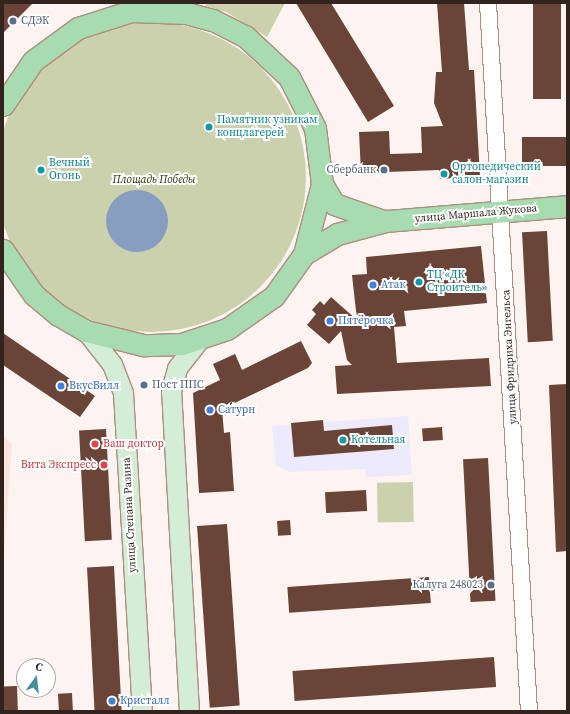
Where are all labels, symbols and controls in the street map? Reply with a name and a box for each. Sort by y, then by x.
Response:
place label: СДЭК [21,14,49,28]
marker: СДЭК [8,16,18,26]
place label: Памятник узникам концлагерей [217,114,317,140]
marker: Памятник узникам концлагерей [204,122,214,132]
place label: Вечный Огонь [49,157,90,183]
place label: Ортопедический салон-магазин [452,161,541,187]
place label: Сбербанк [327,163,376,177]
marker: Вечный Огонь [36,165,46,175]
marker: Сбербанк [379,165,389,175]
marker: Ортопедический салон-магазин [439,169,449,179]
park label: Площадь Победы [113,173,195,187]
street label: улица Маршала Жукова [414,202,538,226]
place label: ТЦ «ДК Строитель» [427,269,487,295]
marker: ТЦ «ДК Строитель» [414,277,424,287]
place label: Атак [381,278,405,292]
marker: Атак [368,280,378,290]
street label: улица Фридриха Энгельса [500,289,520,425]
place label: Пятёрочка [338,314,394,328]
marker: Пятёрочка [325,316,335,326]
place label: Пост ППС [152,378,204,392]
place label: ВкусВилл [69,379,119,393]
marker: Пост ППС [139,380,149,390]
marker: ВкусВилл [56,381,66,391]
place label: Сатурн [218,403,255,417]
marker: Сатурн [205,405,215,415]
place label: Котельная [351,433,405,447]
marker: Котельная [338,435,348,445]
place label: Ваш доктор [103,437,164,451]
marker: Ваш доктор [90,439,100,449]
street label: улица Степана Разина [120,457,140,573]
place label: Вита Экспресс [21,458,96,472]
marker: Вита Экспресс [99,460,109,470]
place label: Калуга 248023 [412,578,483,592]
marker: Калуга 248023 [486,580,496,590]
north arrow [16,658,56,698]
text: С [34,659,44,675]
place label: Кристалл [120,694,170,708]
marker: Кристалл [107,696,117,706]

